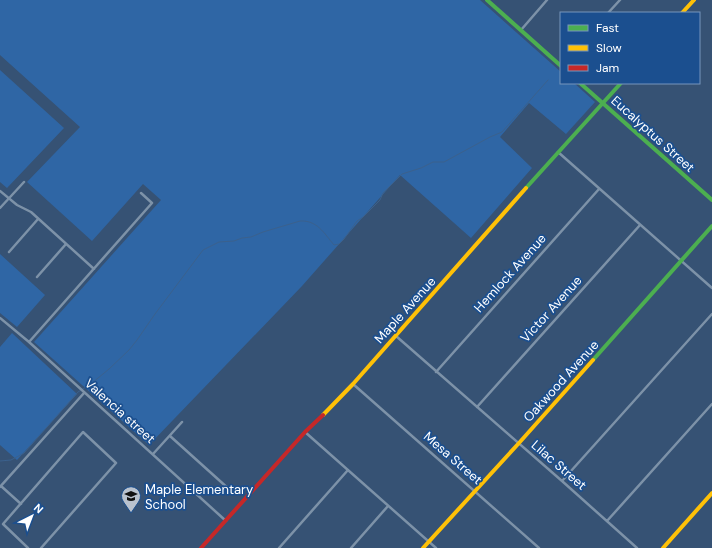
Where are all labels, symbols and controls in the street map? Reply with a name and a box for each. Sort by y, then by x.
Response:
legend [560,12,700,84]
text: Fast [596,20,619,36]
text: Slow [596,40,622,56]
text: Jam [596,60,619,76]
street label: Eucalyptus Street [608,92,698,176]
street label: Hemlock Avenue [470,230,550,316]
street label: Victor Avenue [517,272,585,346]
street label: Maple Avenue [371,273,439,347]
street label: Oakwood Avenue [520,336,602,426]
street label: Valencia street [81,375,159,447]
street label: Mesa Street [420,428,486,488]
street label: Lilac Street [528,436,590,494]
place label: Maple Elementary School [145,481,253,513]
school or university icon: Maple Elementary School [120,485,142,513]
north arrow [12,496,52,536]
text: N [31,501,46,516]

